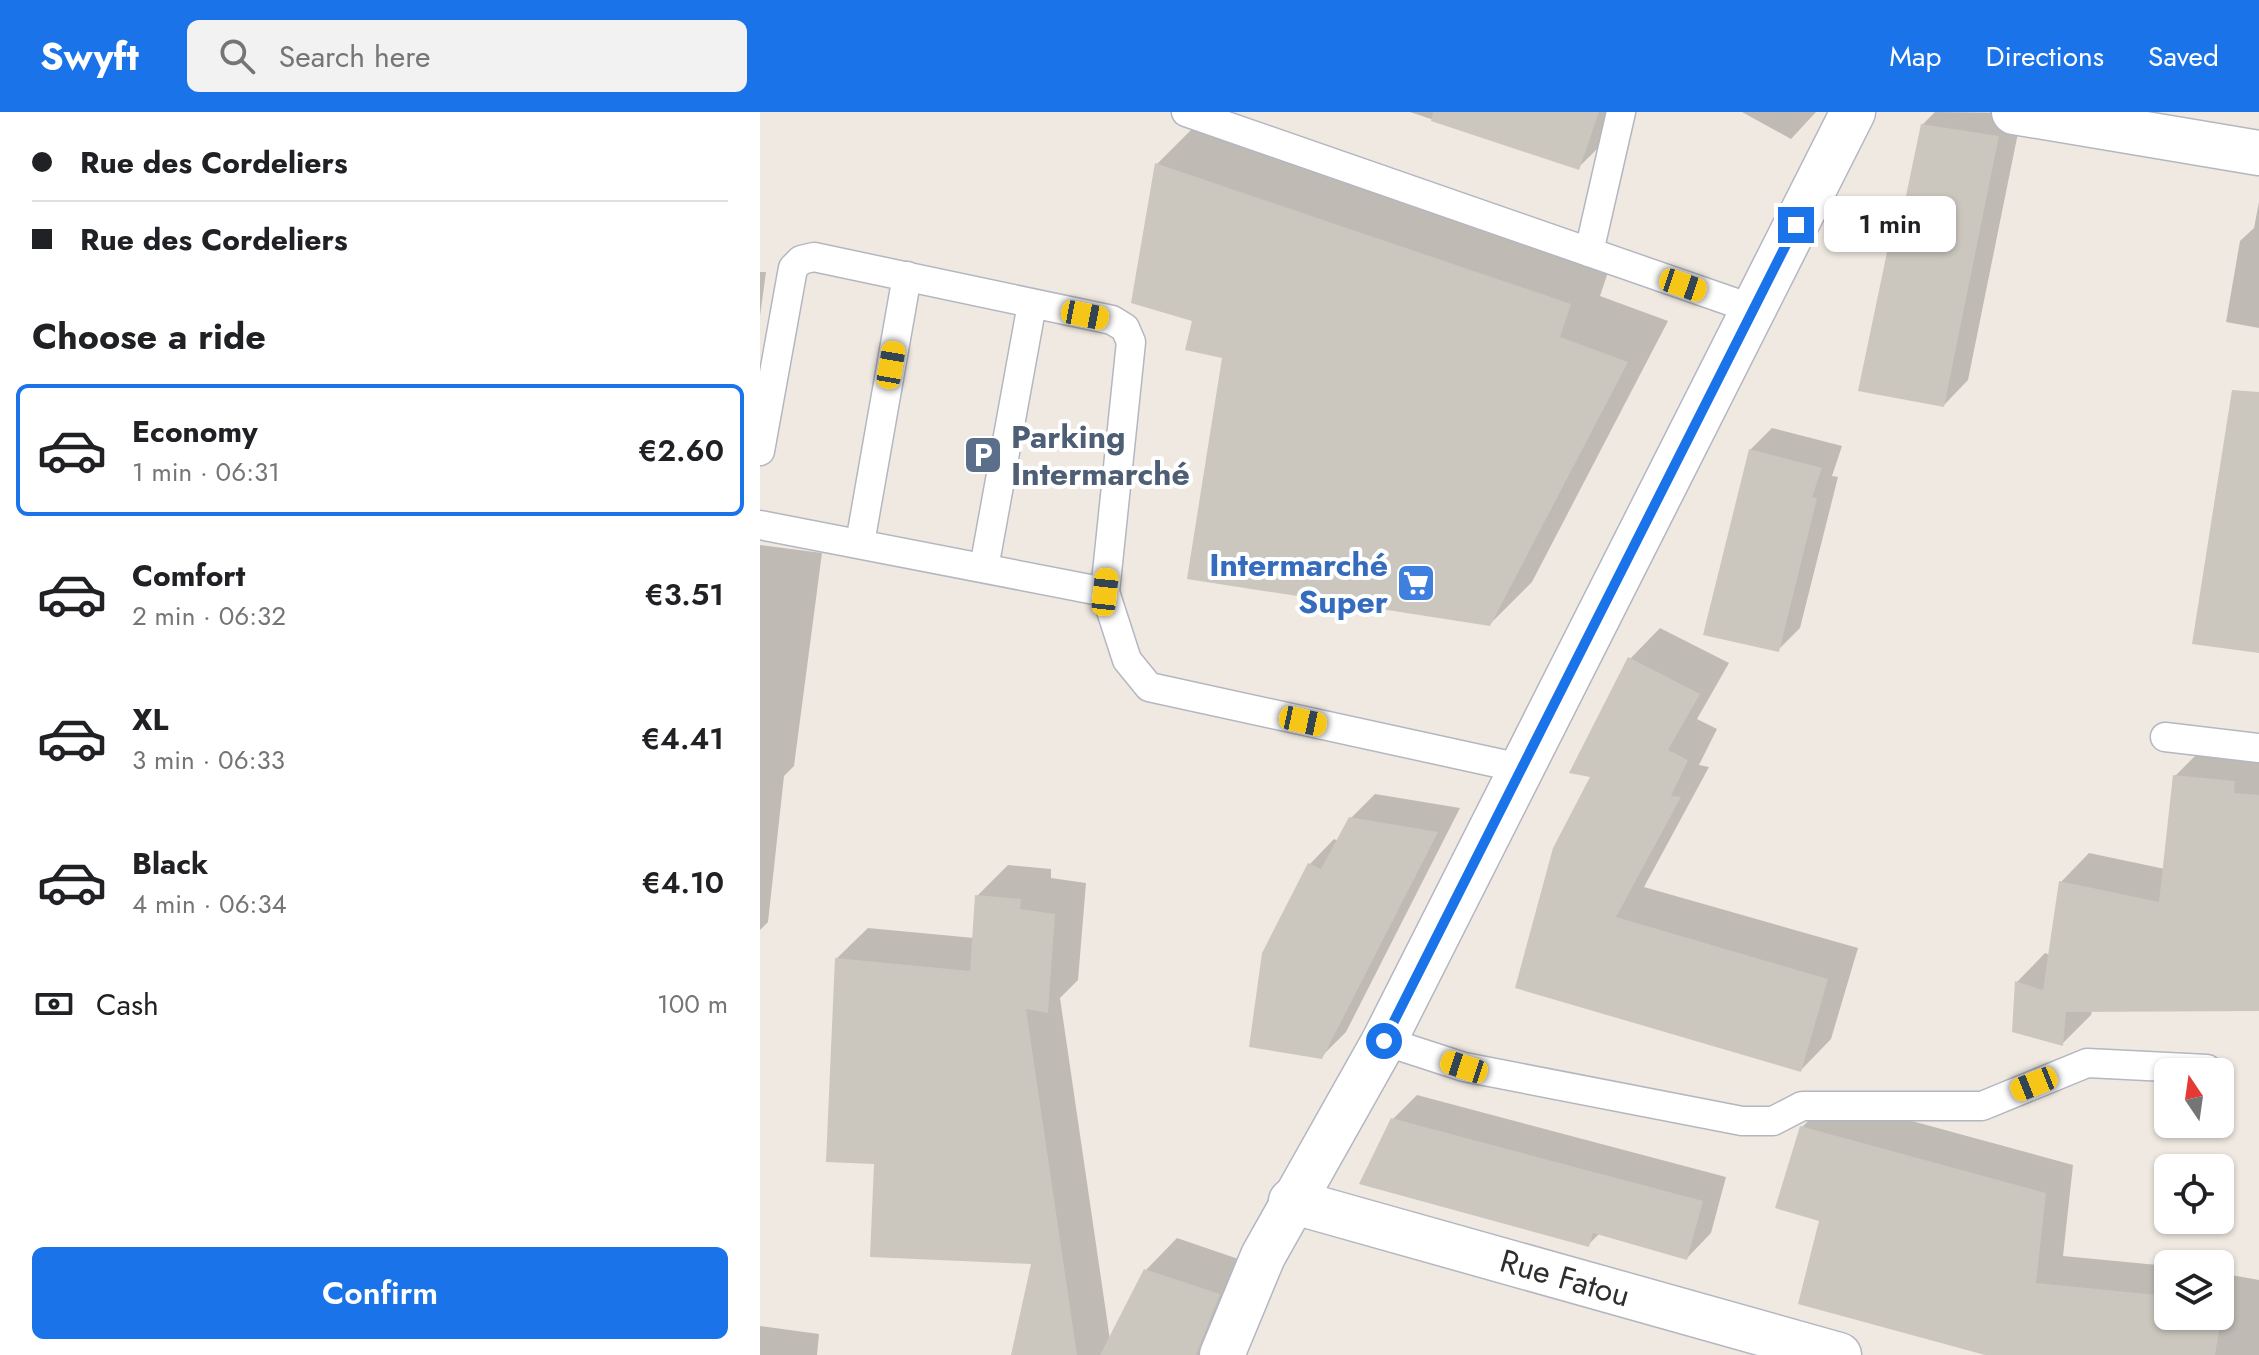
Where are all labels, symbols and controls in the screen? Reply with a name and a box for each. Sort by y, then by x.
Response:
search box [187,20,747,92]
text: Swyft [40,29,139,84]
icon: search [215,34,259,78]
text: Search here [279,35,431,78]
text: Map [1889,36,1941,77]
text: Directions [1985,36,2104,77]
text: Saved [2148,36,2219,77]
text: Rue des Cordeliers [80,141,348,184]
callout: 1 min [1824,197,1956,253]
text: 1 min [1858,205,1922,243]
route end [1778,207,1814,243]
text: Rue des Cordeliers [80,218,348,261]
car [1656,266,1710,304]
car [1059,299,1111,331]
text: Choose a ride [32,310,266,362]
car [875,339,907,391]
text: Economy [132,410,258,453]
icon: car [36,414,108,486]
place label: Parking Intermarché [1011,414,1190,497]
text: €2.60 [638,429,724,472]
parking icon: Parking Intermarché [962,434,1004,476]
text: 1 min · 06:31 [132,453,280,491]
place label: Intermarché Super [1209,542,1388,625]
text: Comfort [132,554,245,597]
icon: car [36,558,108,630]
supermarket icon: Intermarché Super [1395,562,1437,604]
car [1091,567,1119,617]
text: €3.51 [645,573,724,616]
text: 2 min · 06:32 [132,597,286,635]
text: XL [132,698,168,741]
icon: car [36,702,108,774]
car [1277,704,1329,738]
text: €4.41 [641,717,724,760]
text: 3 min · 06:33 [132,741,285,779]
text: Black [132,842,208,885]
icon: car [36,846,108,918]
text: €4.10 [642,861,724,904]
text: 4 min · 06:34 [132,885,287,923]
icon: cash [32,982,76,1026]
text: Cash [96,983,159,1026]
text: 100 m [657,985,728,1023]
route start [1366,1023,1402,1059]
car [1437,1048,1491,1086]
north arrow [2154,1058,2234,1138]
map controls [2154,1058,2234,1330]
car [2007,1064,2061,1104]
button: locate [2154,1154,2234,1234]
street label: Rue Fatou [1495,1238,1635,1318]
button: Confirm [32,1247,728,1339]
button: layers [2154,1250,2234,1330]

